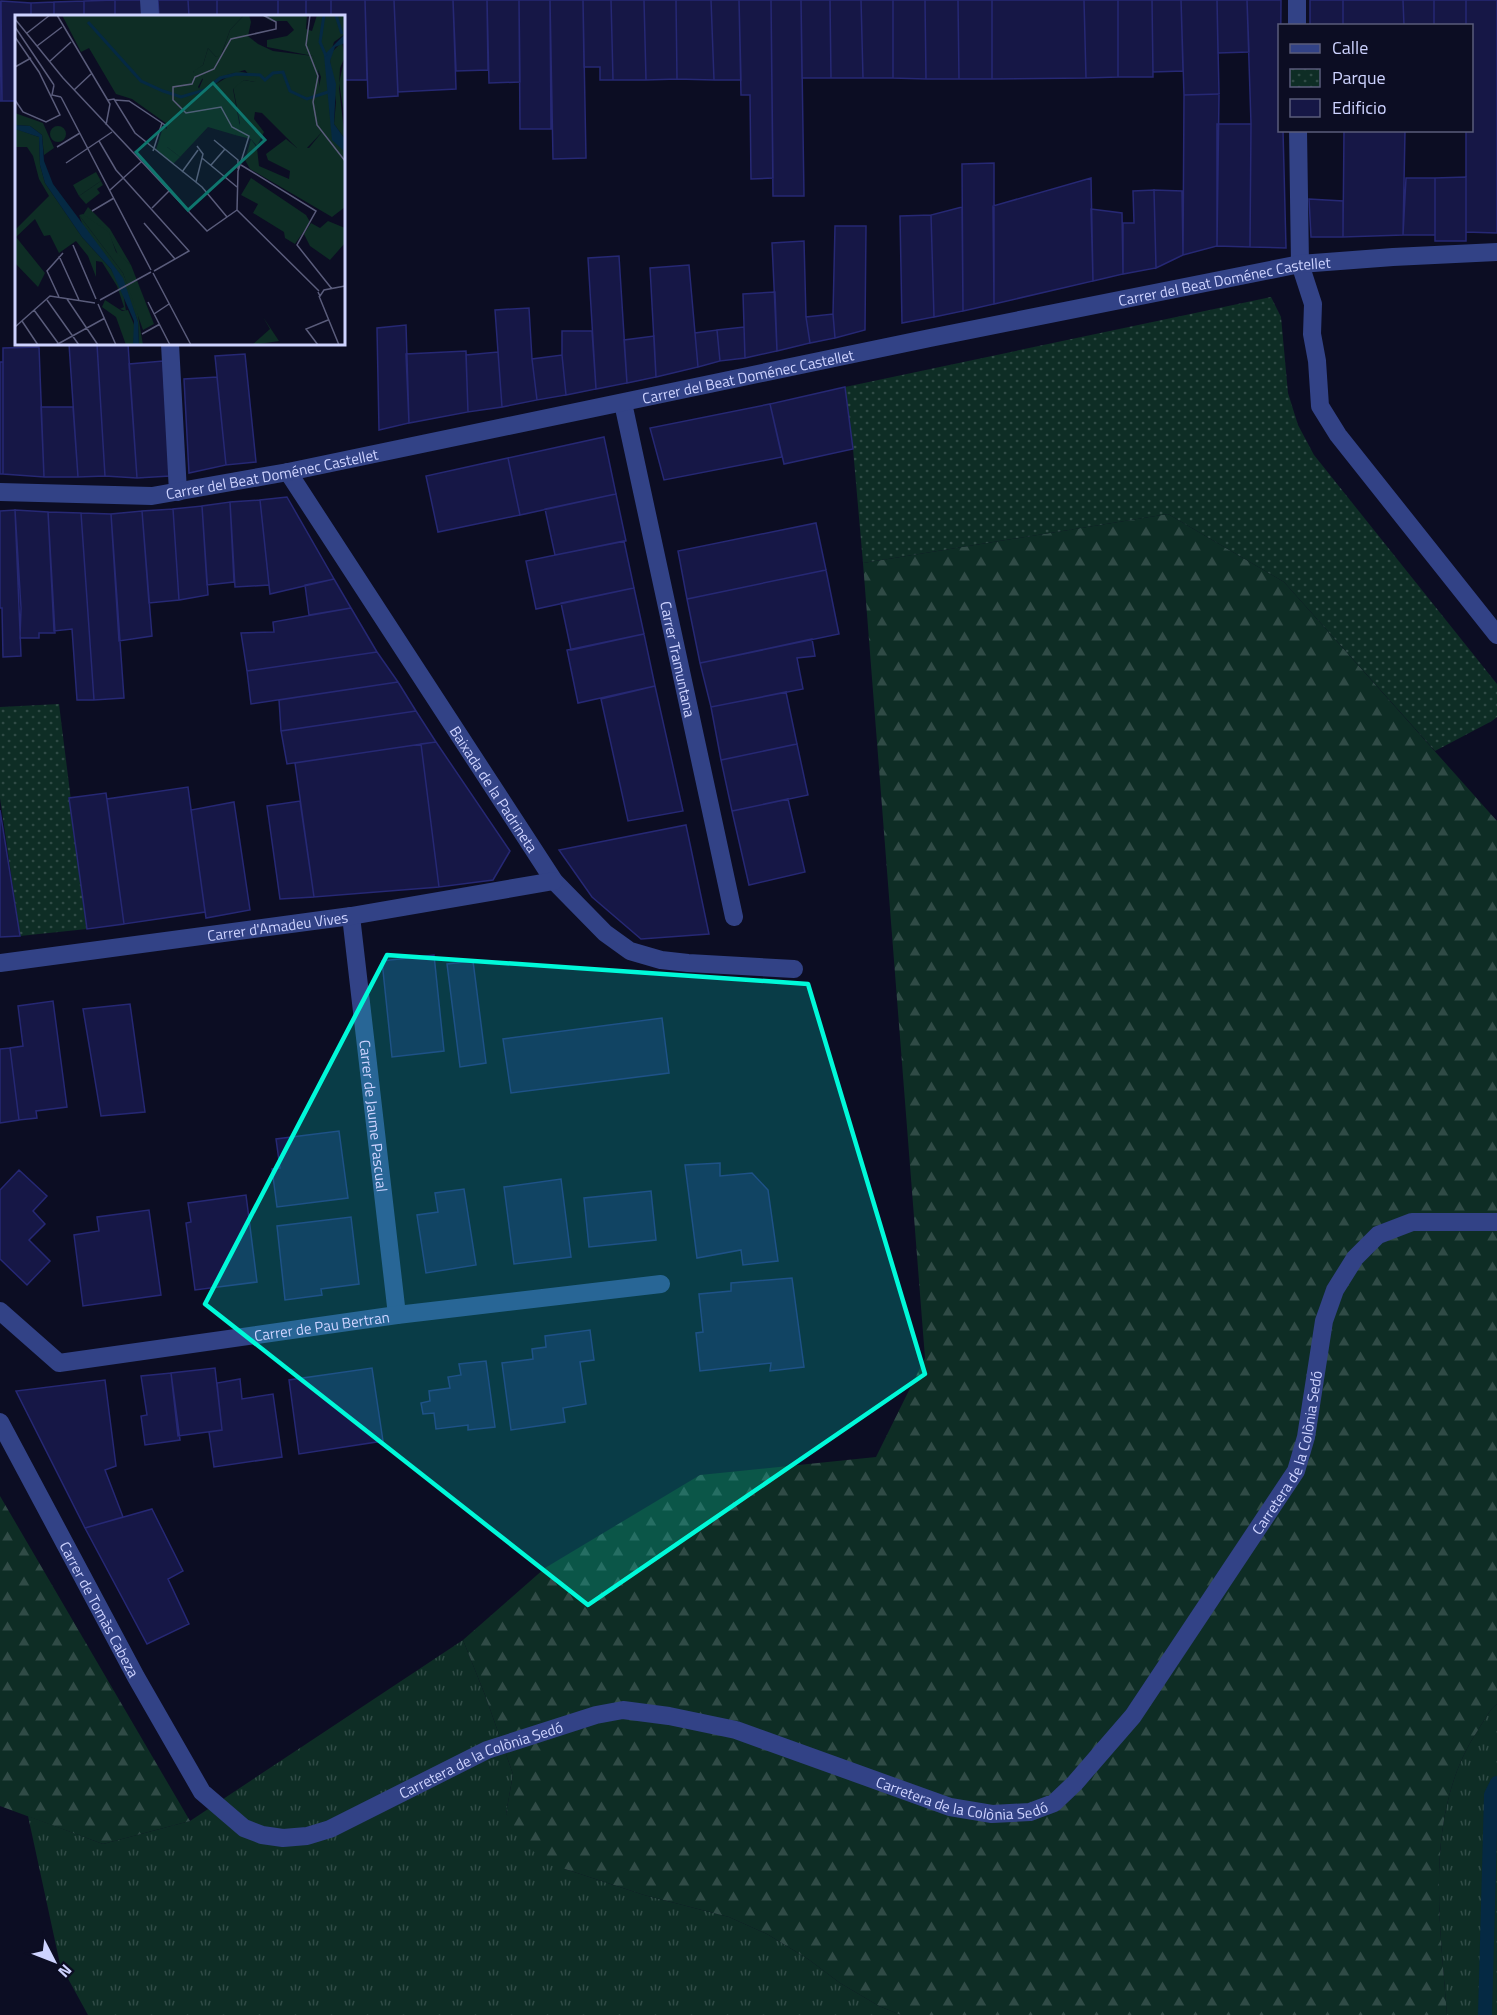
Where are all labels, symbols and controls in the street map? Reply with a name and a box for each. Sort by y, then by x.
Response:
inset map [15,15,345,345]
legend [1278,24,1473,132]
text: Calle [1332,34,1368,61]
text: Parque [1332,64,1386,91]
text: Edificio [1332,94,1386,121]
street label: Carrer del Beat Doménec Castellet [1116,250,1332,312]
street label: Carrer del Beat Doménec Castellet [640,343,857,409]
street label: Carrer del Beat Doménec Castellet [164,442,381,505]
street label: Carrer Tramuntana [655,599,702,720]
street label: Baixada de la Padrineta [444,721,544,857]
street label: Carrer d'Amadeu Vives [206,905,349,947]
street label: Carrer de Jaume Pascual [354,1038,394,1193]
street label: Carrer de Pau Bertran [252,1305,391,1347]
street label: Carretera de la Colònia Sedó [1245,1369,1328,1539]
street label: Carrer de Tomàs Cabeza [54,1537,146,1682]
street label: Carretera de la Colònia Sedó [395,1715,566,1804]
street label: Carretera de la Colònia Sedó [873,1770,1051,1826]
north arrow [24,1931,84,1991]
text: N [53,1959,78,1983]

